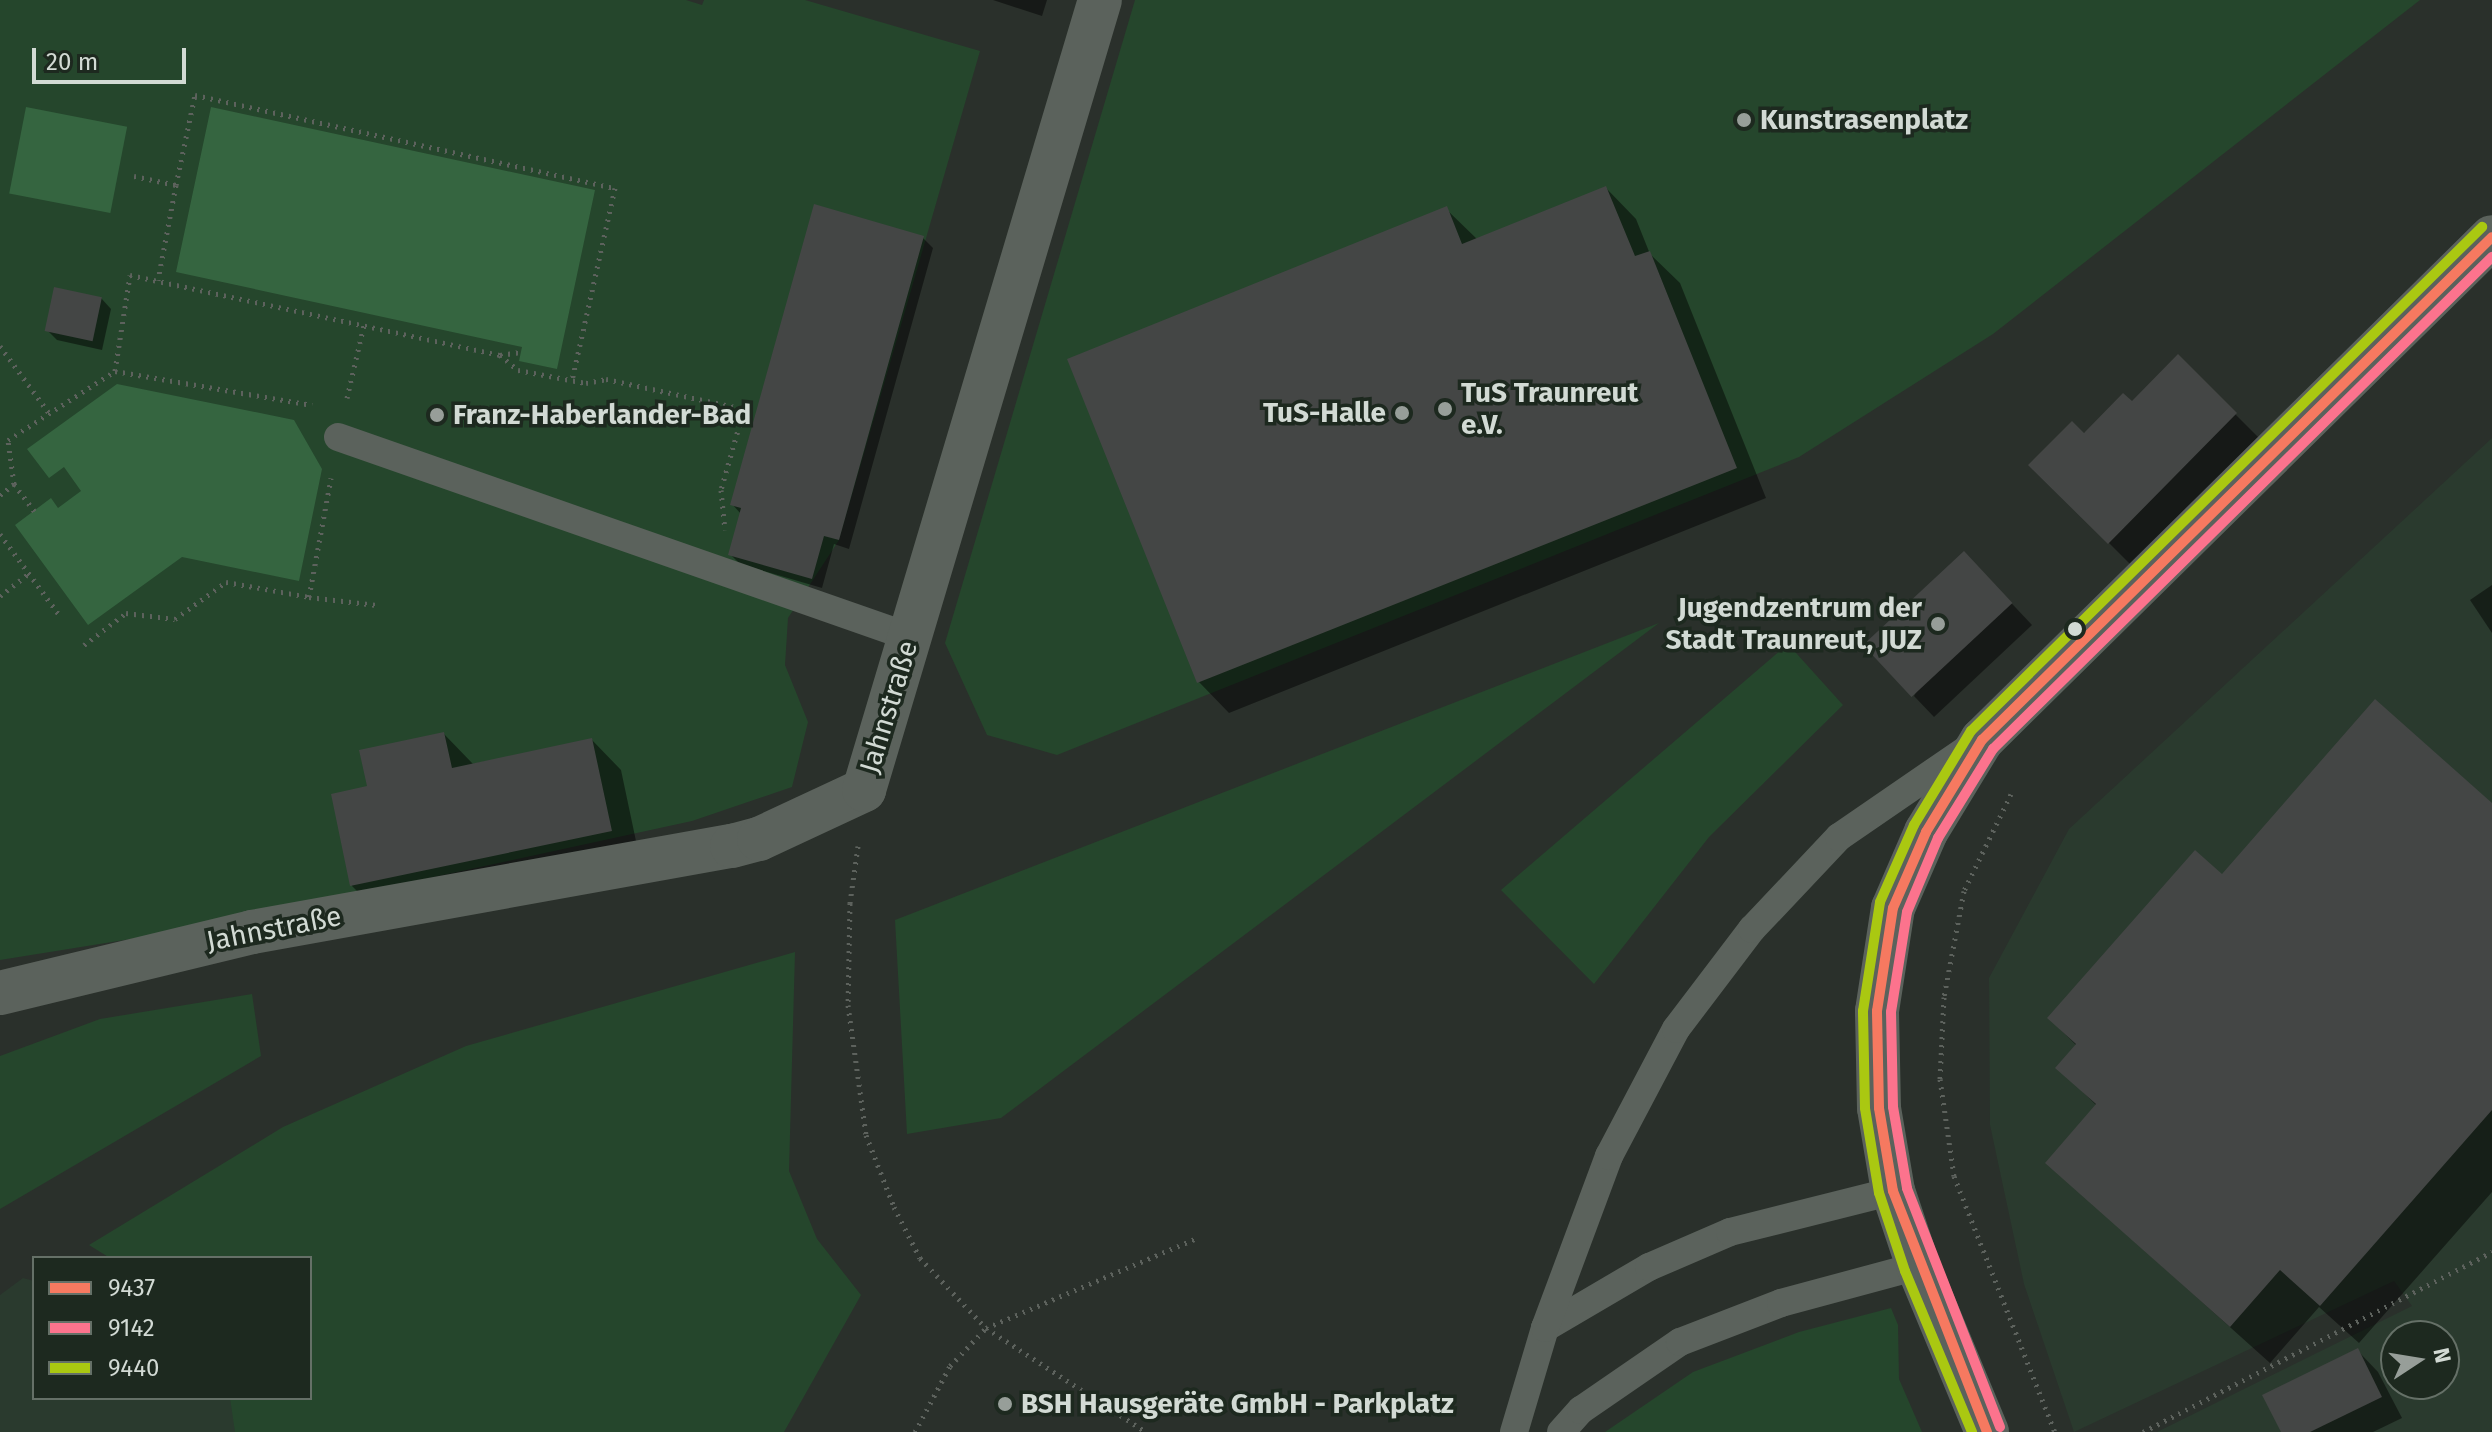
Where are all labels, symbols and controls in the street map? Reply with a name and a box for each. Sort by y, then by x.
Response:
scale bar [36,32,190,82]
text: 20 m [46,48,98,76]
place label: Kunstrasenplatz [1760,103,1968,137]
marker: Kunstrasenplatz [1735,111,1753,129]
place label: TuS Traunreut e.V. [1461,376,1638,442]
place label: TuS-Halle [1263,396,1386,430]
place label: Franz-Haberlander-Bad [453,398,751,432]
marker: TuS Traunreut e.V. [1436,400,1454,418]
marker: TuS-Halle [1393,404,1411,422]
marker: Franz-Haberlander-Bad [428,406,446,424]
place label: Jugendzentrum der Stadt Traunreut, JUZ [1666,591,1922,657]
marker: Jugendzentrum der Stadt Traunreut, JUZ [1929,615,1947,633]
unlabelled marker [2067,621,2083,637]
street label: Jahnstraße [853,637,925,777]
street label: Jahnstraße [204,899,344,959]
legend [32,1256,312,1400]
text: 9437 [108,1274,155,1302]
text: 9142 [108,1314,155,1342]
north arrow [2380,1320,2460,1400]
text: N [2427,1345,2457,1365]
text: 9440 [108,1354,159,1382]
place label: BSH Hausgeräte GmbH - Parkplatz [1021,1387,1454,1421]
marker: BSH Hausgeräte GmbH - Parkplatz [996,1395,1014,1413]

